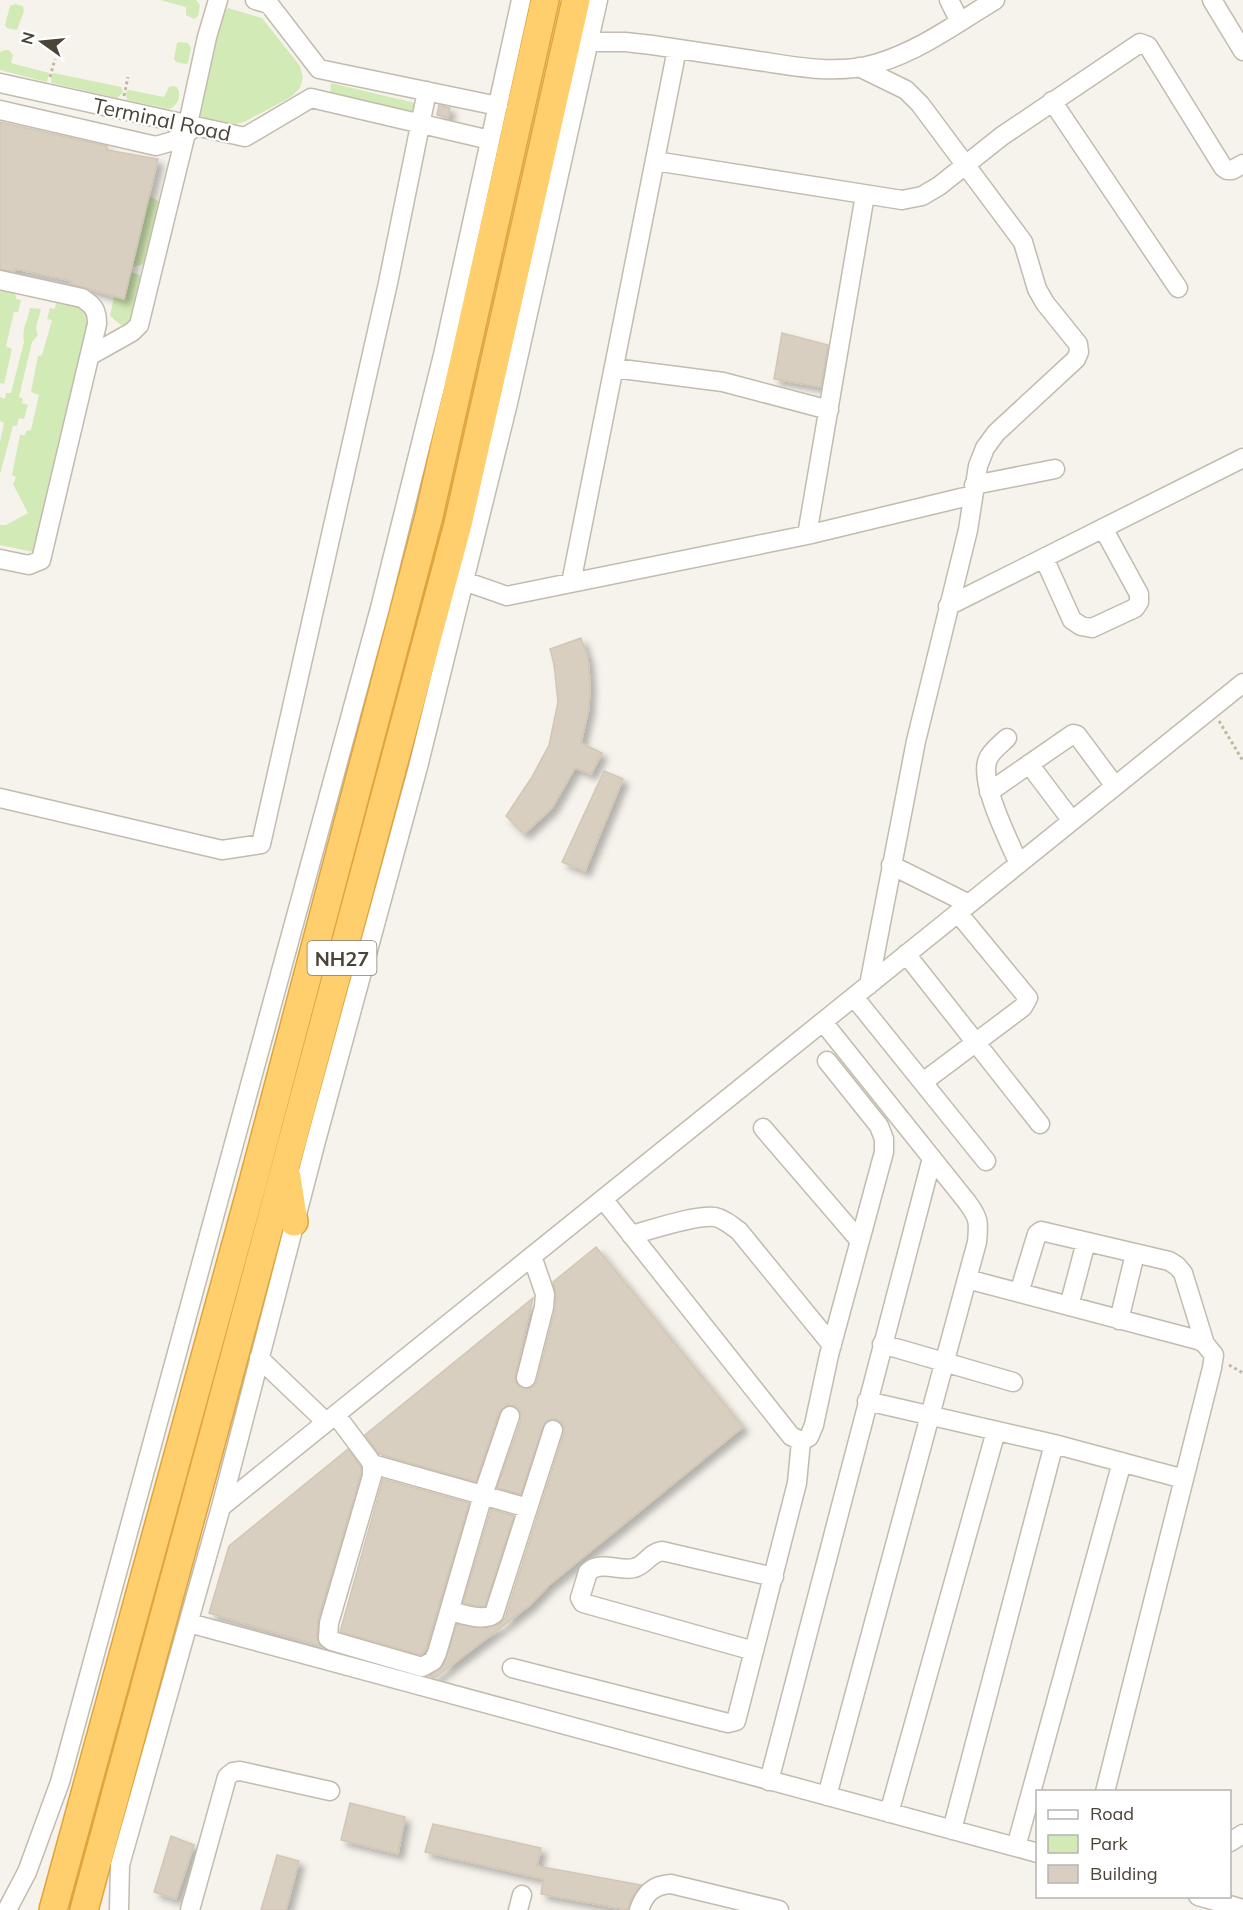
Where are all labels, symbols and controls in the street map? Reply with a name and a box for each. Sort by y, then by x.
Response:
north arrow [12,12,72,72]
text: N [16,30,39,47]
street label: Terminal Road [91,92,233,146]
road number: NH27 [308,941,376,975]
legend [1036,1790,1231,1898]
text: Road [1090,1802,1134,1825]
text: Park [1090,1832,1129,1855]
text: Building [1090,1862,1158,1885]

